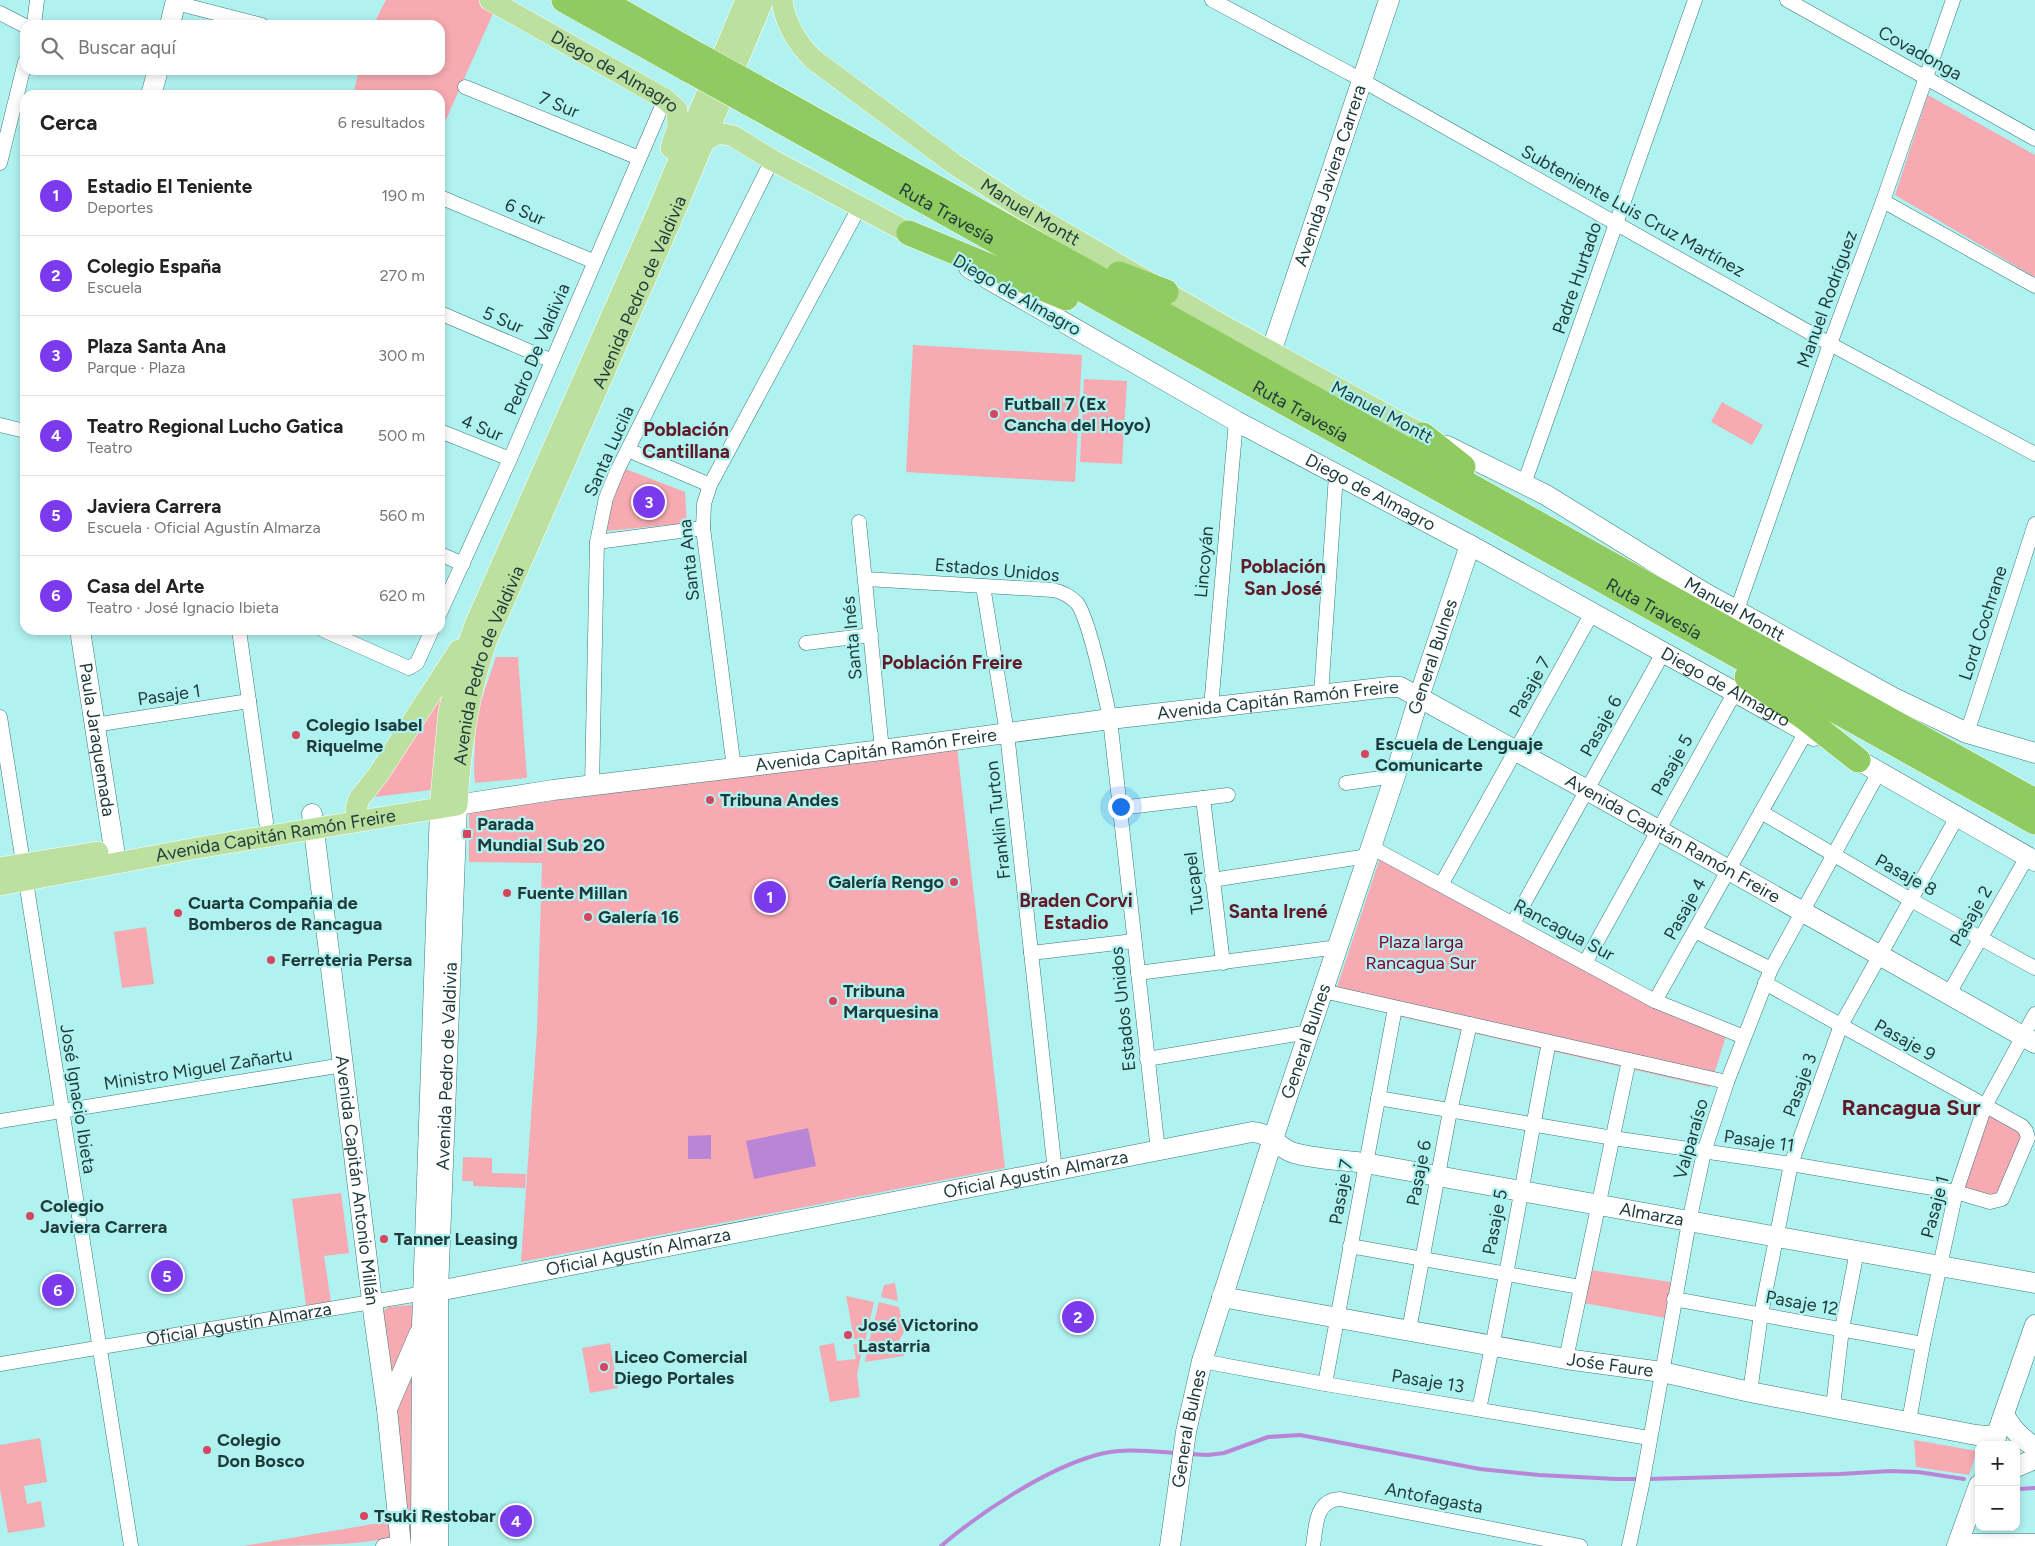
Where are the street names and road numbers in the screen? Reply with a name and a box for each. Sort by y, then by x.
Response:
street label: Covadonga [1874,21,1966,85]
street label: Diego de Almagro [547,26,684,117]
street label: Avenida Javiera Carrera [1289,82,1371,269]
street label: 7 Sur [536,87,582,123]
street label: Subteniente Luis Cruz Martínez [1517,140,1749,282]
street label: Manuel Montt [977,174,1084,251]
street label: Ruta Travesía [895,178,999,249]
street label: Avenida Pedro de Valdivia [588,192,691,392]
street label: 6 Sur [501,194,549,230]
street label: Padre Hurtado [1548,219,1606,337]
street label: Manuel Rodríguez [1792,227,1862,371]
street label: Diego de Almagro [949,249,1085,341]
street label: Pedro De Valdivia [499,280,575,418]
street label: 5 Sur [479,302,527,338]
street label: Ruta Travesía [1248,376,1352,447]
street label: Manuel Montt [1327,376,1437,448]
street label: Santa Lucila [579,402,639,500]
street label: 4 Sur [458,410,506,446]
street label: Diego de Almagro [1302,449,1440,536]
street label: Santa Ana [674,518,704,602]
street label: Lincoyán [1190,525,1218,599]
street label: Estados Unidos [934,554,1060,586]
street label: Avenida Pedro de Valdivia [449,562,529,766]
street label: Lord Cochrane [1954,563,2012,683]
street label: Manuel Montt [1680,572,1789,646]
street label: Ruta Travesía [1602,573,1706,645]
street label: Santa Inés [837,595,867,681]
street label: General Bulnes [1403,596,1462,717]
street label: Diego de Almagro [1657,642,1794,732]
street label: Pasaje 7 [1504,653,1556,721]
street label: Paula Jaraquemada [74,661,120,818]
street label: Avenida Capitán Ramón Freire [1156,676,1399,725]
street label: Pasaje 1 [136,680,202,710]
street label: Pasaje 6 [1575,692,1627,760]
street label: Avenida Capitán Ramón Freire [754,723,998,776]
street label: Pasaje 5 [1646,731,1698,799]
street label: Franklin Turton [981,760,1015,880]
street label: Avenida Capitán Ramón Freire [1562,769,1784,908]
street label: Avenida Capitán Ramón Freire [154,804,397,867]
street label: Pasaje 8 [1871,849,1941,901]
street label: Tucapel [1179,851,1209,915]
street label: Pasaje 4 [1659,874,1711,944]
street label: Pasaje 2 [1945,882,1997,950]
street label: Rancagua Sur [1510,894,1618,966]
street label: Estados Unidos [1106,946,1140,1072]
street label: Avenida Pedro de Valdivia [432,962,462,1171]
street label: General Bulnes [1276,981,1335,1102]
street label: Pasaje 9 [1871,1014,1939,1066]
street label: José Ignacio Ibieta [55,1023,101,1175]
street label: Ministro Miguel Zañartu [102,1043,294,1095]
street label: Pasaje 3 [1778,1050,1822,1120]
street label: Avenida Capitán Antonio Millán [331,1054,383,1307]
street label: Valparaíso [1669,1096,1713,1182]
street label: Pasaje 11 [1722,1125,1796,1157]
street label: Pasaje 6 [1402,1138,1436,1208]
street label: Oficial Agustín Almarza [941,1145,1130,1203]
street label: Pasaje 7 [1324,1157,1358,1226]
street label: Pasaje 1 [1916,1173,1954,1241]
street label: Pasaje 5 [1478,1187,1512,1257]
street label: Almarza [1618,1198,1685,1231]
street label: Oficial Agustín Almarza [544,1223,732,1281]
street label: Pasaje 12 [1764,1286,1840,1320]
street label: Oficial Agustín Almarza [144,1298,333,1350]
street label: Jośe Faure [1565,1348,1655,1382]
street label: Pasaje 13 [1390,1364,1466,1398]
street label: General Bulnes [1167,1367,1211,1489]
street label: Antofagasta [1383,1478,1485,1518]

